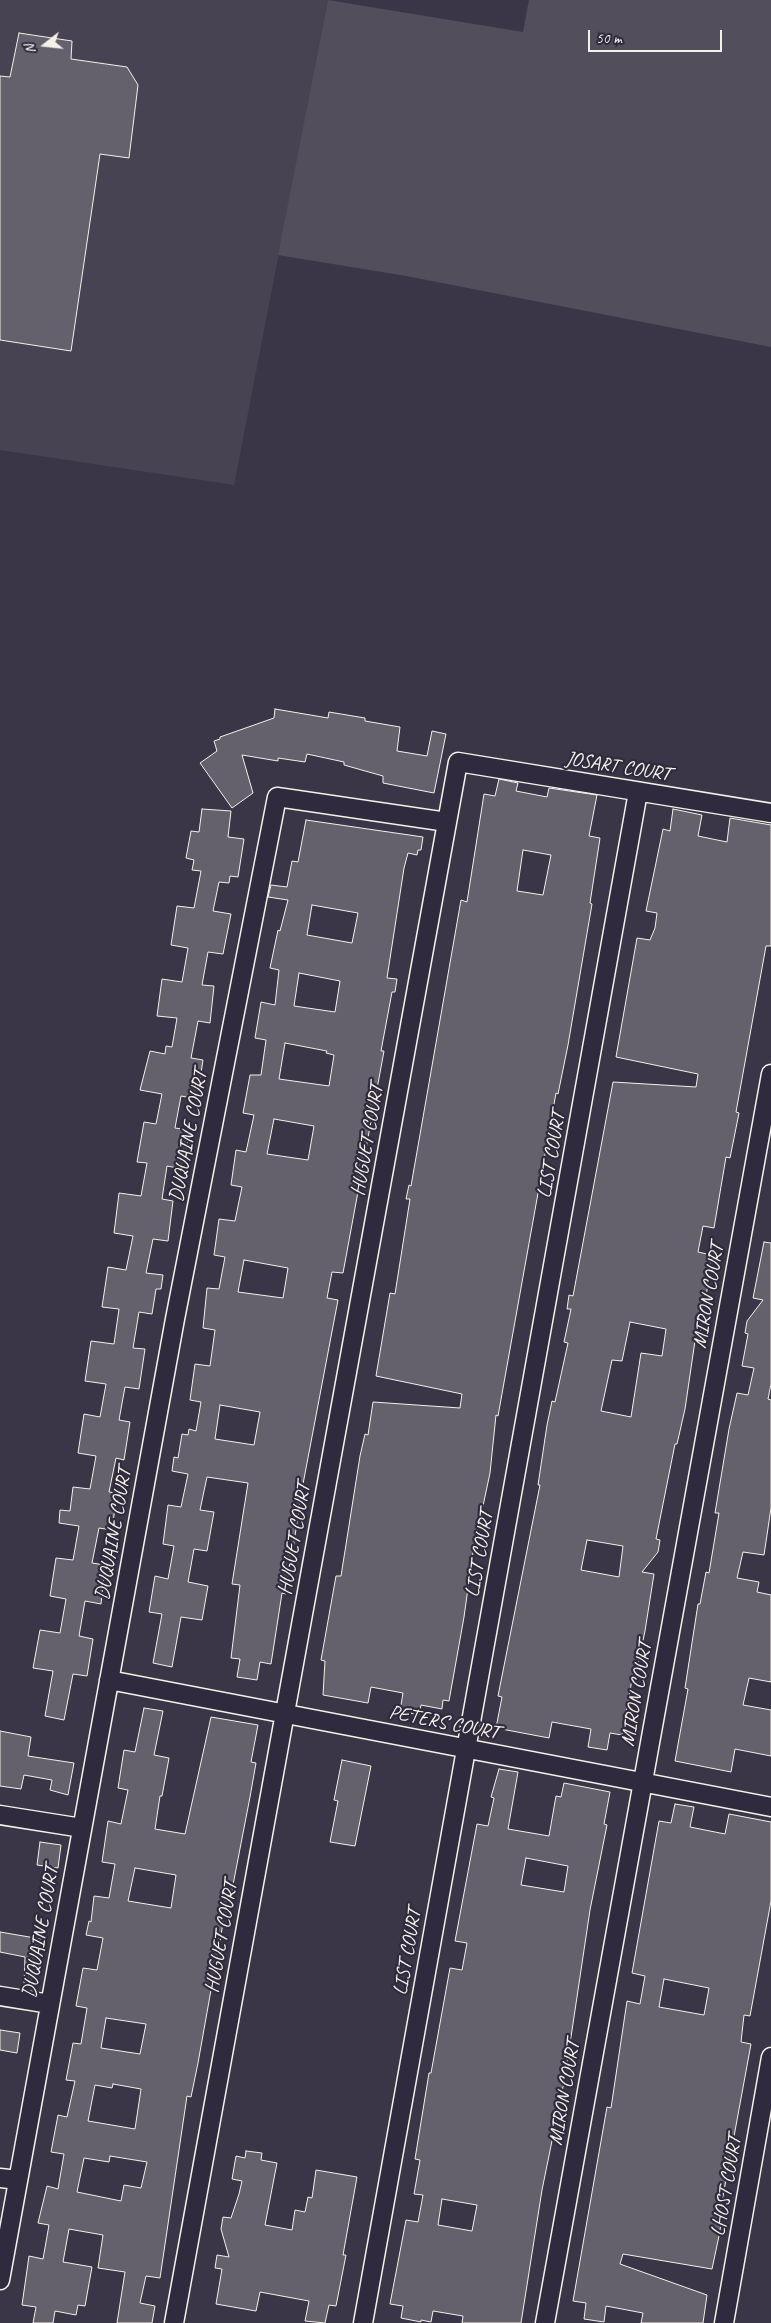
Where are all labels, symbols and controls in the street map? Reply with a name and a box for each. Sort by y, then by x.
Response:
north arrow [20,20,70,70]
scale bar [591,20,725,52]
text: 50 m [596,29,622,48]
text: N [21,43,39,56]
street label: JOSART COURT [564,747,672,787]
street label: DUQUAINE COURT [165,1068,213,1204]
street label: HUGUET COURT [346,1082,390,1198]
street label: LIST COURT [533,1110,571,1200]
street label: MIRON COURT [688,1242,730,1350]
street label: DUQUAINE COURT [91,1466,137,1602]
street label: HUGUET COURT [273,1481,317,1597]
street label: LIST COURT [461,1509,499,1599]
street label: MIRON COURT [616,1640,658,1748]
street label: PETERS COURT [387,1701,501,1745]
street label: DUQUAINE COURT [18,1864,64,2000]
street label: HUGUET COURT [200,1879,244,1995]
street label: LIST COURT [389,1907,427,1997]
street label: MIRON COURT [544,2039,586,2147]
street label: LHOST COURT [706,2134,748,2238]

